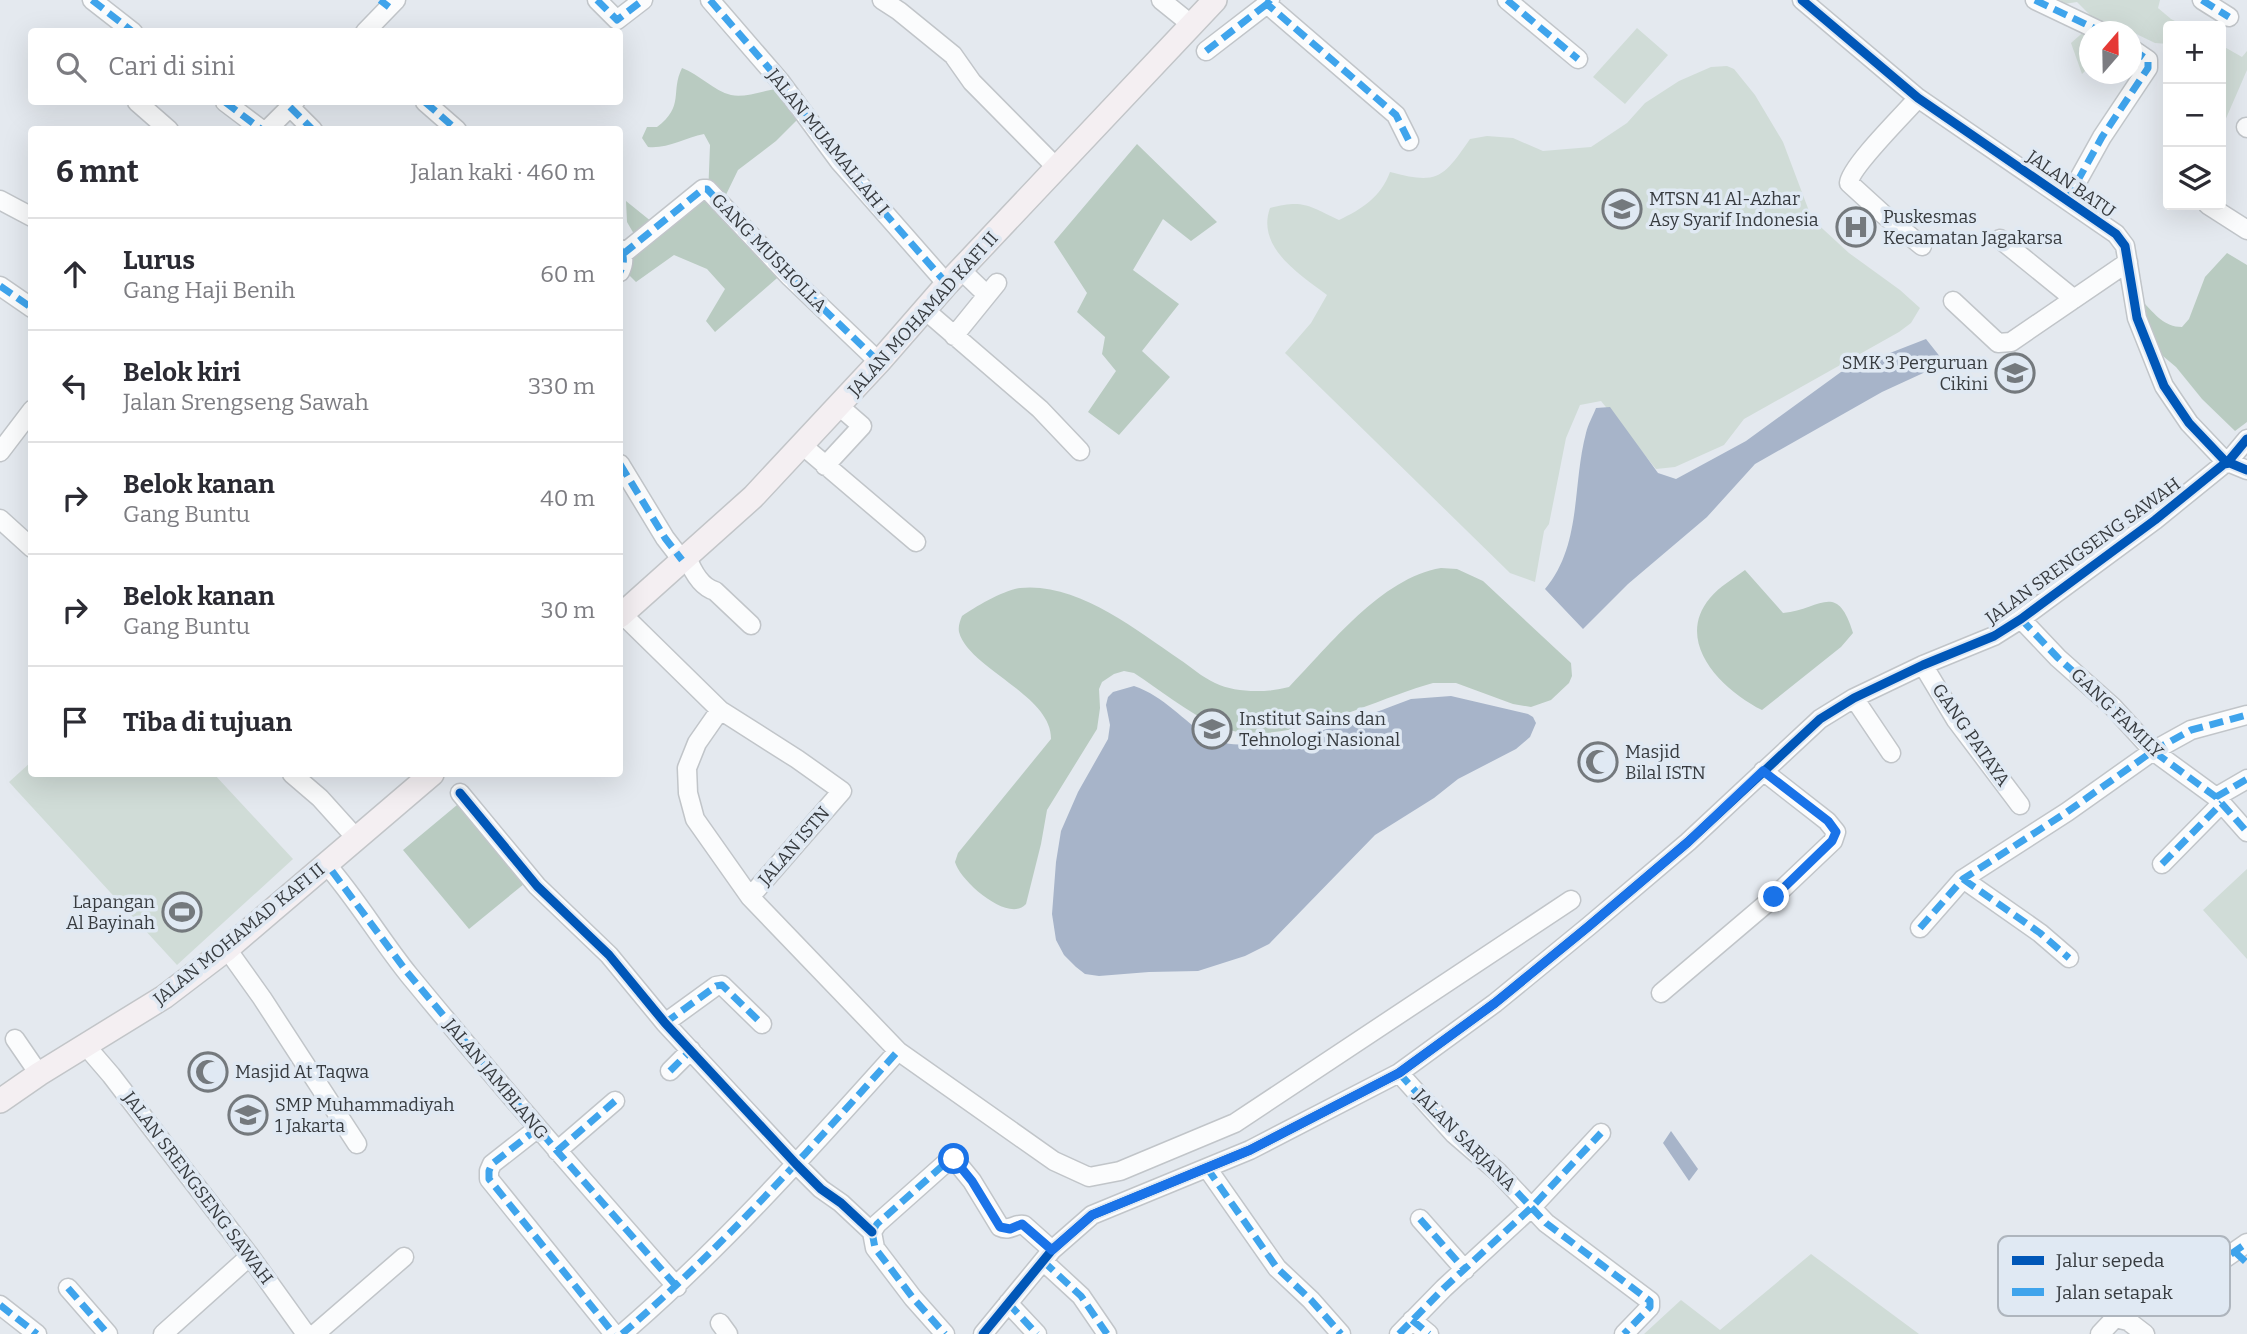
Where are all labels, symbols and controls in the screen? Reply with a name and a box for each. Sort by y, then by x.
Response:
north arrow [2079,21,2142,84]
map controls [2163,21,2226,210]
button: + [2163,21,2226,84]
search box [28,28,623,105]
icon: search [52,48,90,86]
text: Cari di sini [108,51,235,82]
street label: JALAN MUAMALLAH I [762,64,894,219]
button: − [2163,84,2226,147]
street label: JALAN BATU [2022,145,2119,223]
button: layers [2163,147,2226,210]
text: 6 mnt [56,154,139,190]
text: Jalan kaki · 460 m [410,158,595,186]
school or university icon: MTSN 41 Al-Azhar Asy Syarif Indonesia [1601,188,1643,230]
place label: MTSN 41 Al-Azhar Asy Syarif Indonesia [1649,188,1819,231]
street label: GANG MUSHOLLA [707,189,831,317]
hospital icon: Puskesmas Kecamatan Jagakarsa [1835,206,1877,248]
place label: Puskesmas Kecamatan Jagakarsa [1883,206,2063,249]
street label: JALAN MOHAMAD KAFI II [843,227,1003,402]
text: Lurus [123,245,195,276]
icon: ahead [56,255,94,293]
text: 60 m [540,260,595,288]
text: Gang Haji Benih [123,276,295,304]
place label: SMK 3 Perguruan Cikini [1842,352,1989,395]
school or university icon: SMK 3 Perguruan Cikini [1994,352,2036,394]
text: Belok kiri [123,357,241,388]
icon: left [56,367,94,405]
text: 330 m [528,372,595,400]
text: Jalan Srengseng Sawah [123,388,369,416]
text: Belok kanan [123,469,275,500]
street label: JALAN SRENGSENG SAWAH [1980,473,2185,630]
icon: right [56,479,94,517]
text: 40 m [540,484,595,512]
text: Gang Buntu [123,500,250,528]
text: Belok kanan [123,581,275,612]
icon: right [56,591,94,629]
text: 30 m [541,596,595,624]
text: Gang Buntu [123,612,250,640]
street label: GANG FAMILY [2066,663,2168,763]
street label: GANG PATAYA [1927,679,2015,791]
icon: arrive [56,703,94,741]
text: Tiba di tujuan [123,707,292,738]
school or university icon: Institut Sains dan Tehnologi Nasional [1191,708,1233,750]
place label: Institut Sains dan Tehnologi Nasional [1239,708,1400,751]
mosque icon: Masjid Bilal ISTN [1577,741,1619,783]
place label: Masjid Bilal ISTN [1625,741,1706,784]
street label: JALAN ISTN [753,802,834,891]
street label: JALAN MOHAMAD KAFI II [148,858,329,1010]
route end [1758,881,1789,912]
place label: Lapangan Al Bayinah [66,891,156,934]
sports icon: Lapangan Al Bayinah [161,891,203,933]
street label: JALAN JAMBLANG [439,1013,553,1144]
mosque icon: Masjid At Taqwa [187,1051,229,1093]
place label: Masjid At Taqwa [235,1061,369,1083]
street label: JALAN SARJANA [1409,1084,1521,1196]
street label: JALAN SRENGSENG SAWAH [118,1087,278,1289]
school or university icon: SMP Muhammadiyah 1 Jakarta [227,1094,269,1136]
place label: SMP Muhammadiyah 1 Jakarta [275,1094,454,1137]
route start [938,1143,969,1174]
legend [1998,1236,2230,1316]
text: Jalur sepeda [2055,1249,2165,1272]
text: Jalan setapak [2055,1281,2173,1304]

